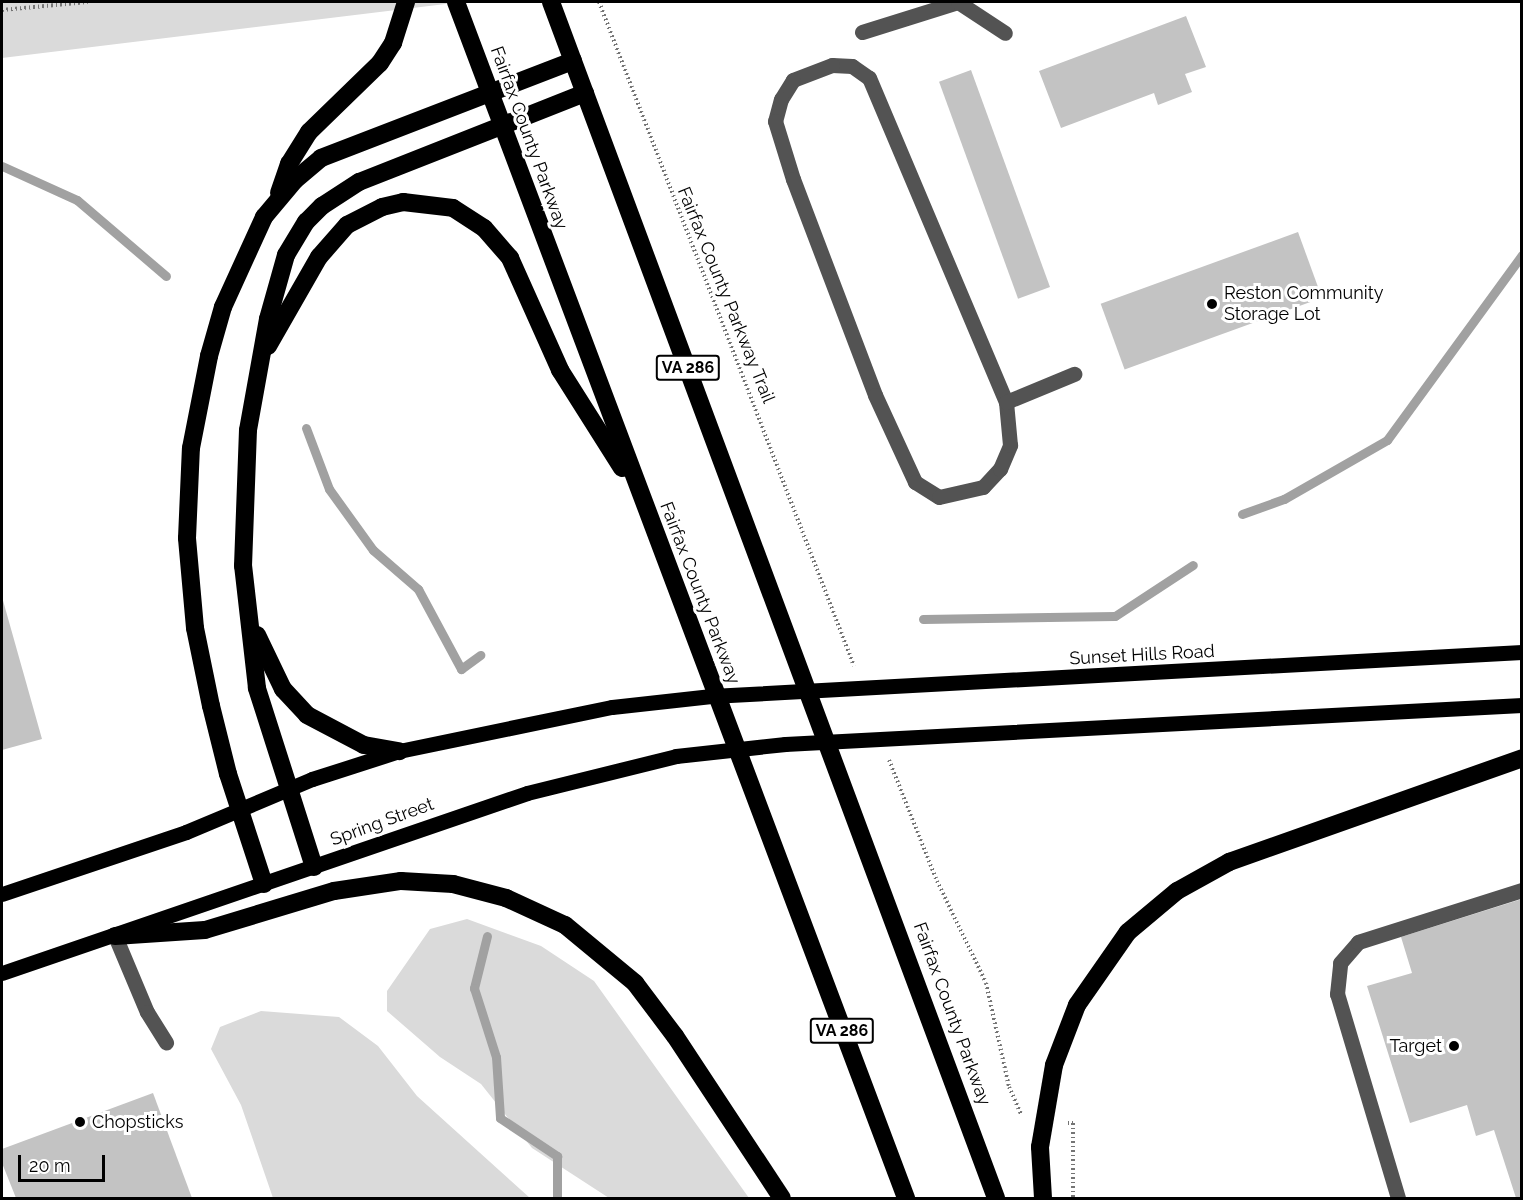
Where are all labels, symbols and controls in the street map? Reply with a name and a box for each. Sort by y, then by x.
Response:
street label: Fairfax County Parkway [486,43,572,233]
street label: Fairfax County Parkway Trail [672,183,780,407]
place label: Reston Community Storage Lot [1224,283,1383,326]
marker: Reston Community Storage Lot [1205,297,1219,311]
road number: VA 286 [655,355,721,381]
street label: Fairfax County Parkway [655,499,745,687]
street label: Sunset Hills Road [1069,640,1215,670]
street label: Spring Street [327,793,437,851]
street label: Fairfax County Parkway [909,919,995,1109]
road number: VA 286 [809,1018,875,1044]
place label: Target [1389,1035,1442,1057]
marker: Target [1447,1039,1461,1053]
place label: Chopsticks [92,1111,183,1133]
marker: Chopsticks [73,1115,87,1129]
scale bar [21,1143,108,1181]
text: 20 m [29,1155,71,1176]

